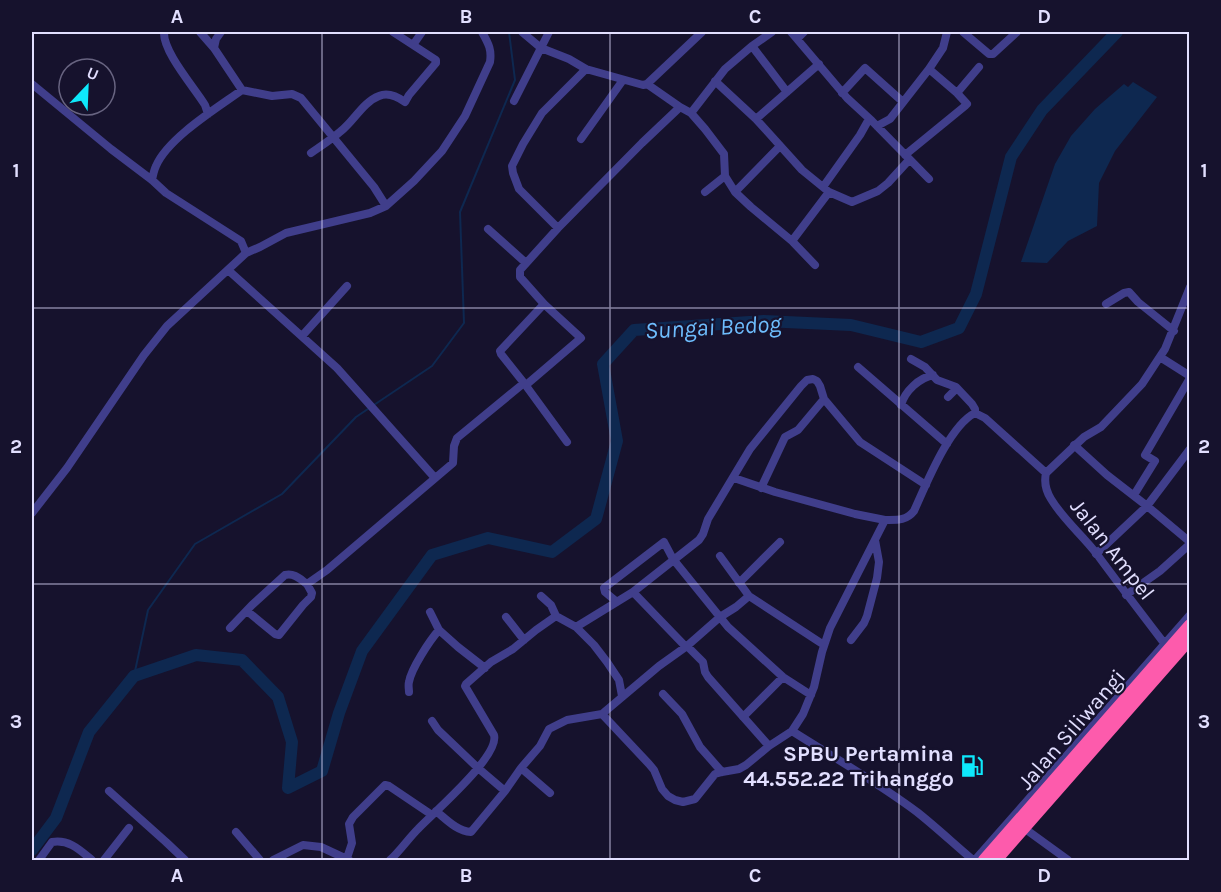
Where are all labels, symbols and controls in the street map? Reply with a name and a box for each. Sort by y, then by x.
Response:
text: A [171,5,184,28]
text: B [460,5,472,28]
text: C [749,5,761,28]
text: D [1037,5,1051,28]
north arrow [57,57,117,117]
text: U [84,63,101,85]
text: 1 [12,159,20,182]
text: 1 [1200,159,1208,182]
water label: Sungai Bedog [644,309,783,345]
text: 2 [10,435,22,458]
text: 2 [1198,435,1210,458]
street label: Jalan Ampel [1065,494,1160,605]
street label: Jalan Siliwangi [1013,664,1131,795]
text: 3 [10,710,22,733]
text: 3 [1198,710,1210,733]
place label: SPBU Pertamina 44.552.22 Trihanggo [743,741,954,792]
fuel station icon: SPBU Pertamina 44.552.22 Trihanggo [959,753,985,779]
text: A [171,864,184,887]
text: B [460,864,472,887]
text: C [749,864,761,887]
text: D [1037,864,1051,887]

